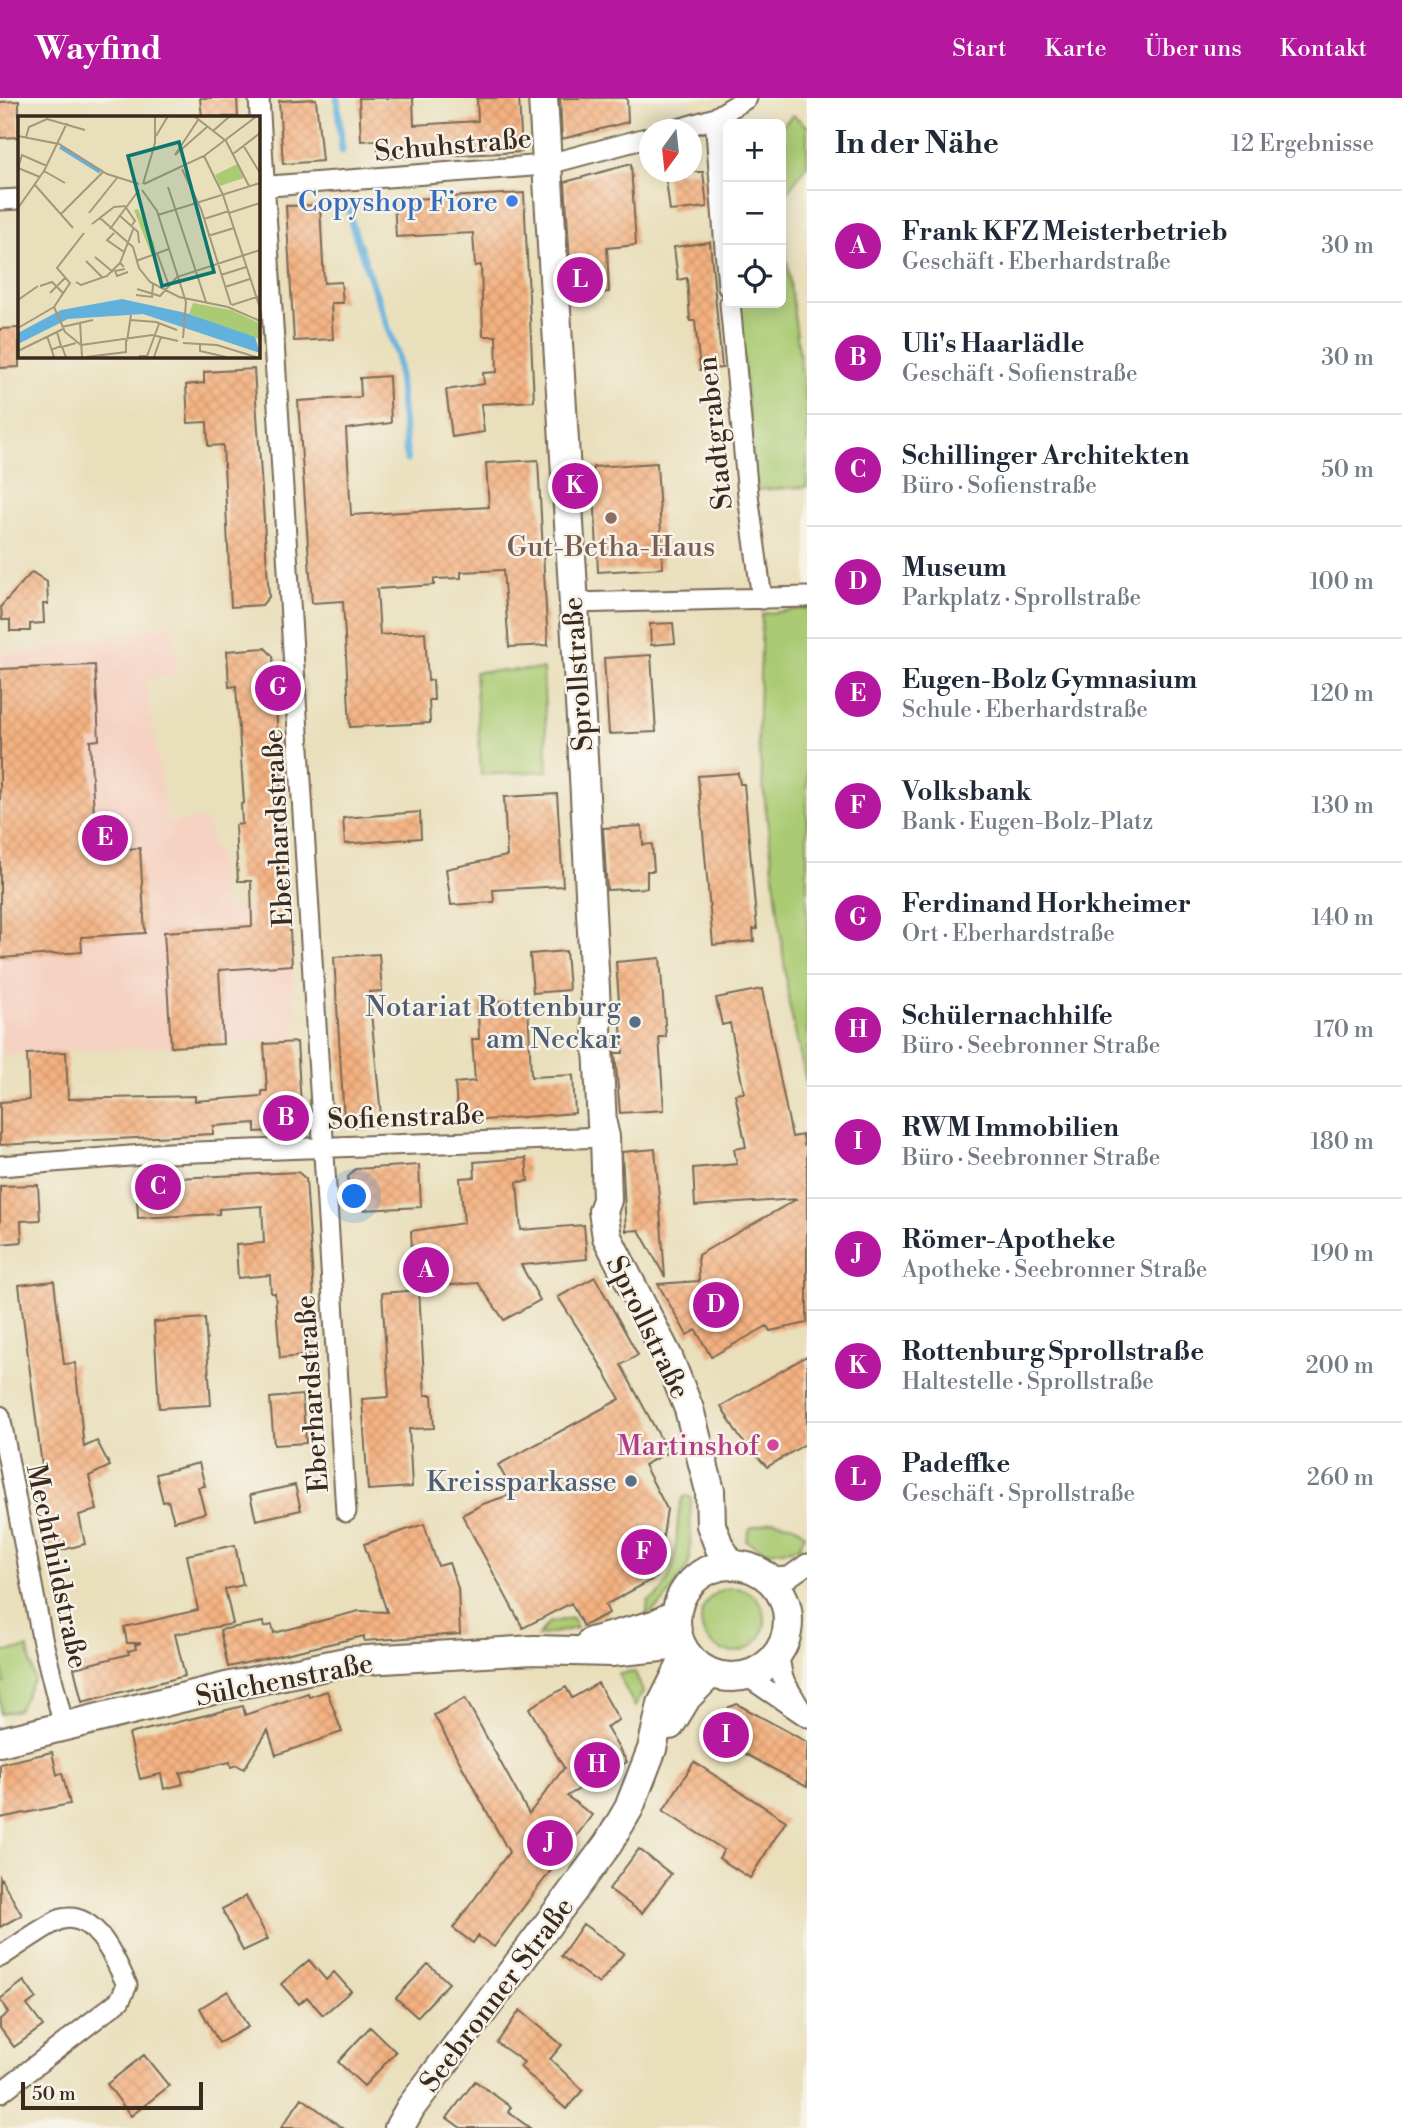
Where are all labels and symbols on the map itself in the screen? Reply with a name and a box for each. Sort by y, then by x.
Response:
inset map [18,116,259,357]
north arrow [639,119,702,182]
street label: Schuhstraße [373,121,533,170]
place label: Copyshop Fiore [298,185,498,220]
marker: Copyshop Fiore [504,193,520,209]
pin: L [557,254,603,306]
street label: Stadtgraben [690,354,741,512]
pin: K [552,460,598,512]
marker: Gut-Betha-Haus [603,510,619,526]
place label: Gut-Betha-Haus [507,530,715,565]
street label: Sprollstraße [556,595,601,752]
pin: G [255,662,301,714]
street label: Eberhardstraße [256,728,301,928]
pin: E [82,812,128,864]
place label: Notariat Rottenburg am Neckar [365,990,621,1057]
marker: Notariat Rottenburg am Neckar [627,1014,643,1030]
pin: B [263,1092,309,1144]
street label: Sofienstraße [327,1097,485,1138]
pin: C [135,1161,181,1213]
your location [337,1179,371,1213]
pin: A [403,1244,449,1296]
street label: Sprollstraße [598,1250,697,1405]
pin: D [693,1279,739,1331]
street label: Eberhardstraße [288,1294,337,1494]
place label: Martinshof [617,1429,761,1464]
marker: Martinshof [765,1437,781,1453]
street label: Mechthildstraße [18,1461,95,1672]
place label: Kreissparkasse [426,1465,617,1500]
marker: Kreissparkasse [623,1473,639,1489]
pin: F [621,1526,667,1578]
street label: Sülchenstraße [193,1646,376,1715]
pin: I [703,1709,749,1761]
pin: H [574,1739,620,1791]
pin: J [527,1817,573,1869]
street label: Seebronner Straße [412,1890,582,2099]
scale bar [21,2079,203,2111]

